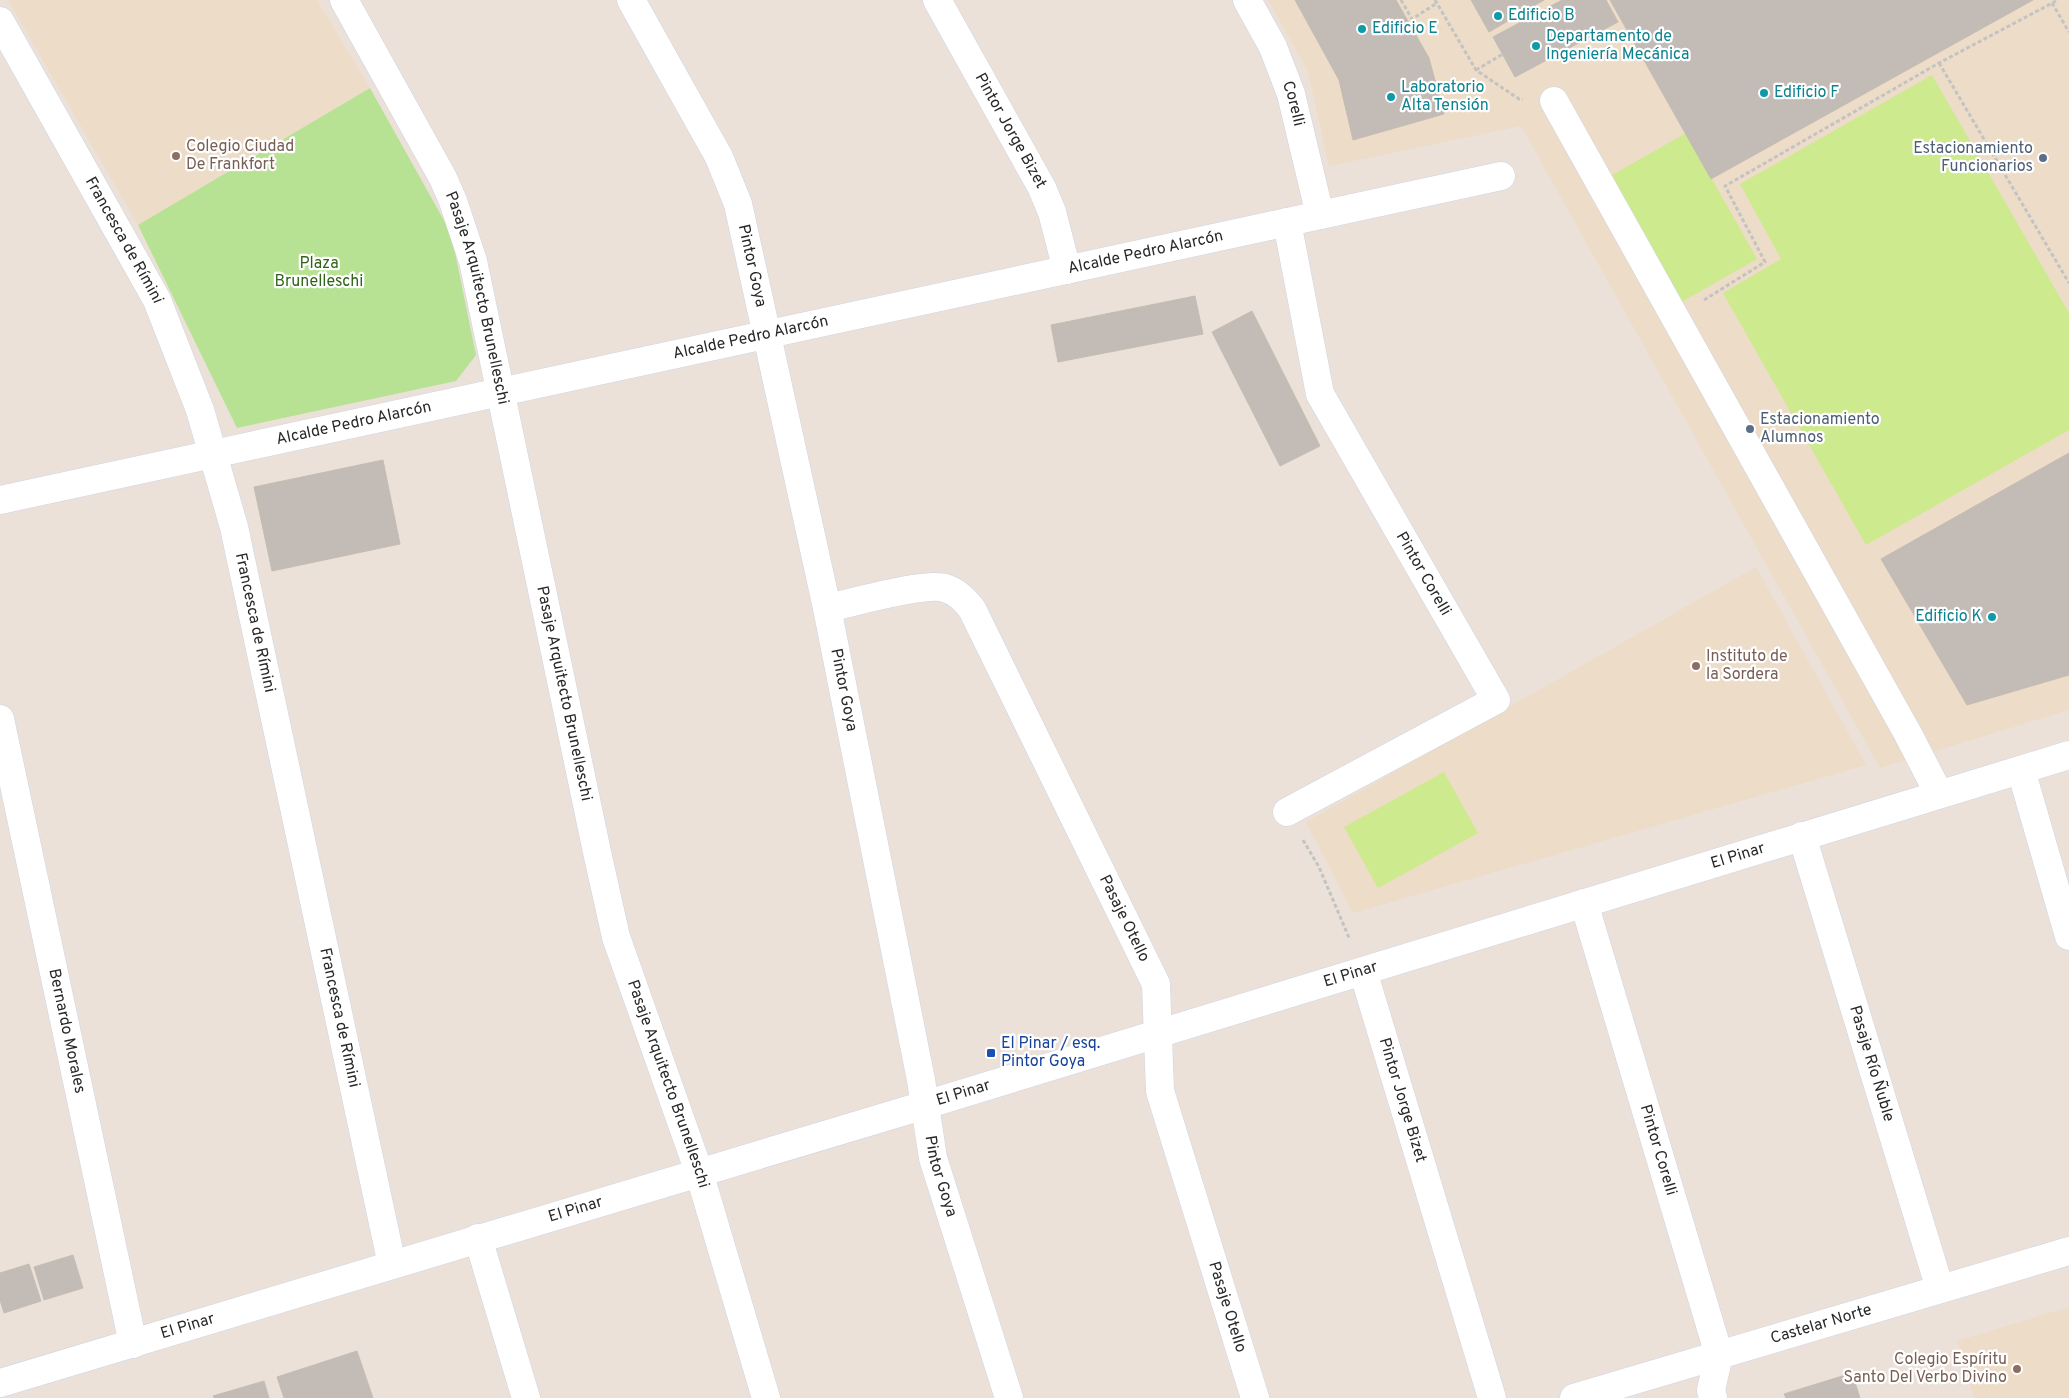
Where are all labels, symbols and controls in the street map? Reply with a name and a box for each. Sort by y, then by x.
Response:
place label: Edificio B [1508,6,1575,26]
marker: Edificio B [1492,10,1504,22]
place label: Edificio E [1372,19,1438,39]
marker: Edificio E [1356,23,1368,35]
place label: Departamento de Ingeniería Mecánica [1546,27,1689,65]
marker: Departamento de Ingeniería Mecánica [1530,40,1542,52]
street label: Pintor Jorge Bizet [970,70,1050,192]
street label: Corelli [1277,78,1308,128]
place label: Laboratorio Alta Tensión [1401,78,1489,116]
place label: Edificio F [1774,83,1839,103]
marker: Edificio F [1758,87,1770,99]
marker: Laboratorio Alta Tensión [1385,91,1397,103]
place label: Colegio Ciudad De Frankfort [186,137,294,175]
place label: Estacionamiento Funcionarios [1913,139,2033,177]
marker: Colegio Ciudad De Frankfort [170,150,182,162]
marker: Estacionamiento Funcionarios [2037,152,2049,164]
street label: Francesca de Rímini [80,174,167,306]
street label: Pasaje Arquitecto Brunelleschi [440,188,513,407]
street label: Pintor Goya [733,223,770,309]
street label: Alcalde Pedro Alarcón [1066,226,1225,279]
park label: Plaza Brunelleschi [275,254,363,292]
street label: Alcalde Pedro Alarcón [671,311,830,364]
street label: Alcalde Pedro Alarcón [274,397,433,450]
place label: Estacionamiento Alumnos [1760,410,1880,448]
marker: Estacionamiento Alumnos [1744,423,1756,435]
street label: Pintor Corelli [1391,528,1455,620]
street label: Francesca de Rímini [230,551,279,694]
street label: Pasaje Arquitecto Brunelleschi [531,584,596,803]
place label: Edificio K [1915,607,1982,627]
marker: Edificio K [1986,611,1998,623]
street label: Pintor Goya [825,647,861,733]
place label: Instituto de la Sordera [1706,647,1788,685]
marker: Instituto de la Sordera [1690,660,1702,672]
street label: El Pinar [1708,839,1767,874]
street label: Pasaje Otello [1094,872,1154,966]
street label: Francesca de Rímini [314,946,364,1090]
street label: El Pinar [1321,957,1380,992]
street label: Bernardo Morales [43,967,89,1095]
street label: Pasaje Arquitecto Brunelleschi [622,977,713,1191]
street label: Pasaje Río Ñuble [1844,1003,1898,1124]
place label: El Pinar / esq. Pintor Goya [1001,1034,1100,1072]
street label: Pintor Jorge Bizet [1374,1035,1430,1165]
marker: El Pinar / esq. Pintor Goya [985,1047,997,1059]
street label: El Pinar [934,1076,993,1111]
street label: Pintor Corelli [1635,1102,1681,1198]
street label: Pintor Goya [920,1134,961,1220]
street label: El Pinar [546,1192,605,1228]
street label: Pasaje Otello [1203,1259,1250,1355]
street label: Castelar Norte [1768,1300,1874,1349]
street label: El Pinar [158,1309,217,1344]
place label: Colegio Espíritu Santo Del Verbo Divino [1844,1350,2007,1388]
marker: Colegio Espíritu Santo Del Verbo Divino [2011,1363,2023,1375]

